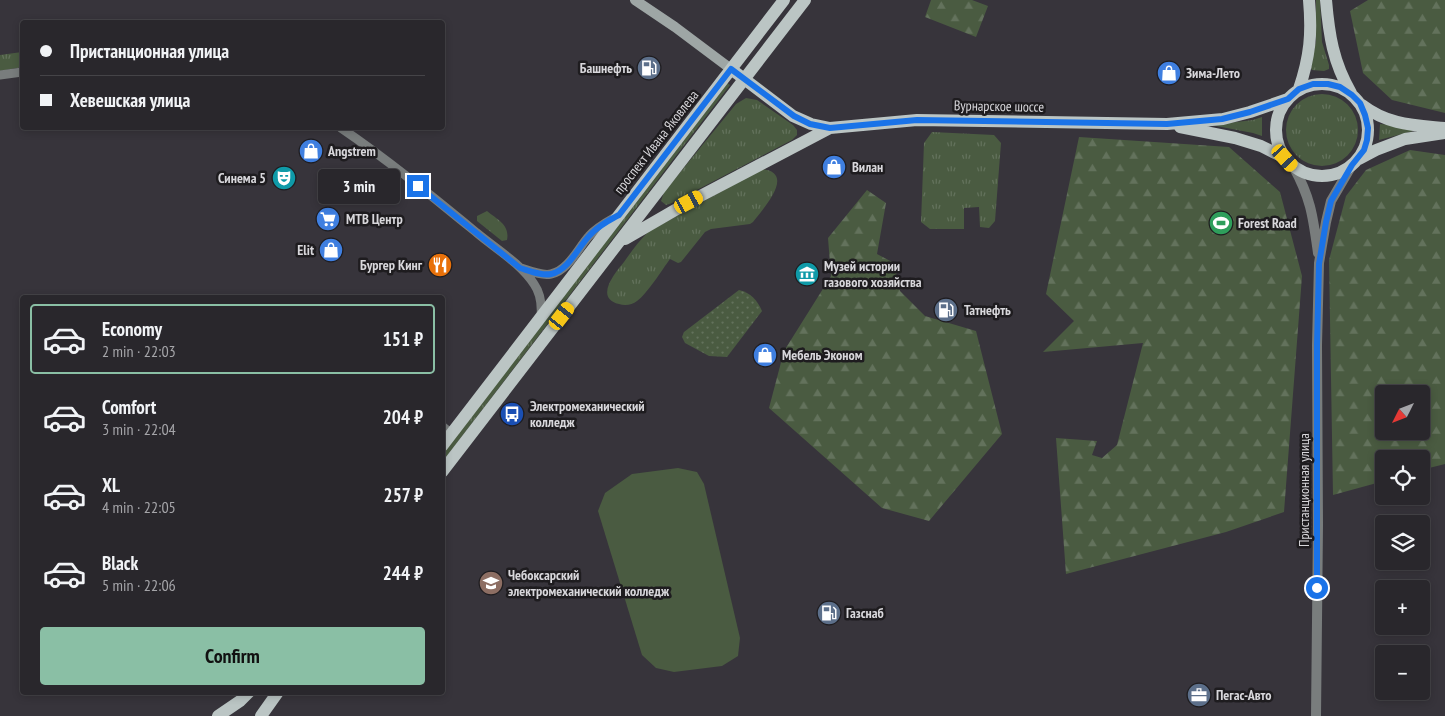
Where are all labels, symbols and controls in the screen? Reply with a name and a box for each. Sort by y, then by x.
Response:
text: Пристанционная улица [70,39,229,63]
fuel station icon: Башнефть [636,55,662,81]
place label: Башнефть [580,59,632,77]
shop icon: Зима-Лето [1156,60,1182,86]
place label: Зима-Лето [1186,64,1240,82]
street label: проспект Ивана Яковлева [610,86,702,198]
text: Хевешская улица [70,88,190,112]
street label: Вурнарское шоссе [954,96,1045,116]
shop icon: Angstrem [298,138,324,164]
place label: Angstrem [327,142,376,160]
car [1269,142,1300,174]
shop icon: Вилан [821,154,847,180]
place label: Вилан [852,158,883,176]
theatre icon: Синема 5 [271,165,297,191]
callout: 3 min [318,168,400,204]
place label: Синема 5 [218,169,266,187]
route end [407,175,429,197]
text: 3 min [343,176,375,196]
car [672,188,705,216]
supermarket icon: МТВ Центр [315,206,341,232]
place label: МТВ Центр [346,210,403,228]
sports icon: Forest Road [1208,210,1234,236]
place label: Forest Road [1238,214,1297,232]
shop icon: Elit [318,237,344,263]
place label: Elit [297,241,314,259]
restaurant icon: Бургер Кинг [427,252,453,278]
place label: Бургер Кинг [360,256,423,274]
place label: Музей истории газового хозяйства [824,257,922,291]
museum icon: Музей истории газового хозяйства [794,261,820,287]
fuel station icon: Татнефть [933,297,959,323]
car [546,300,577,332]
place label: Татнефть [964,301,1011,319]
icon: car [42,317,87,362]
text: Economy [102,317,162,341]
text: 151 ₽ [383,327,423,351]
text: 2 min · 22:03 [102,341,176,361]
shop icon: Мебель Эконом [752,342,778,368]
place label: Мебель Эконом [782,346,863,364]
north arrow [1375,385,1430,440]
map controls [1375,385,1430,700]
icon: car [42,395,87,440]
text: Comfort [102,395,156,419]
place label: Электромеханический колледж [530,397,645,431]
bus stop icon: Электромеханический колледж [499,401,525,427]
text: 204 ₽ [383,405,423,429]
text: 3 min · 22:04 [102,419,176,439]
street label: Пристанционная улица [1295,433,1313,547]
button: locate [1375,450,1430,505]
icon: car [42,473,87,518]
text: XL [102,473,120,497]
text: 257 ₽ [384,483,423,507]
text: 4 min · 22:05 [102,497,176,517]
button: layers [1375,515,1430,570]
icon: car [42,551,87,596]
text: Black [102,551,138,575]
text: 244 ₽ [383,561,423,585]
place label: Чебоксарский электромеханический колледж [508,566,670,600]
school or university icon: Чебоксарский электромеханический колледж [478,570,504,596]
text: 5 min · 22:06 [102,575,176,595]
route start [1306,577,1328,599]
button: + [1375,580,1430,635]
fuel station icon: Газснаб [816,600,842,626]
place label: Газснаб [846,604,884,622]
button: Confirm [40,627,425,685]
button: − [1375,645,1430,700]
office icon: Пегас-Авто [1186,682,1212,708]
place label: Пегас-Авто [1216,686,1272,704]

